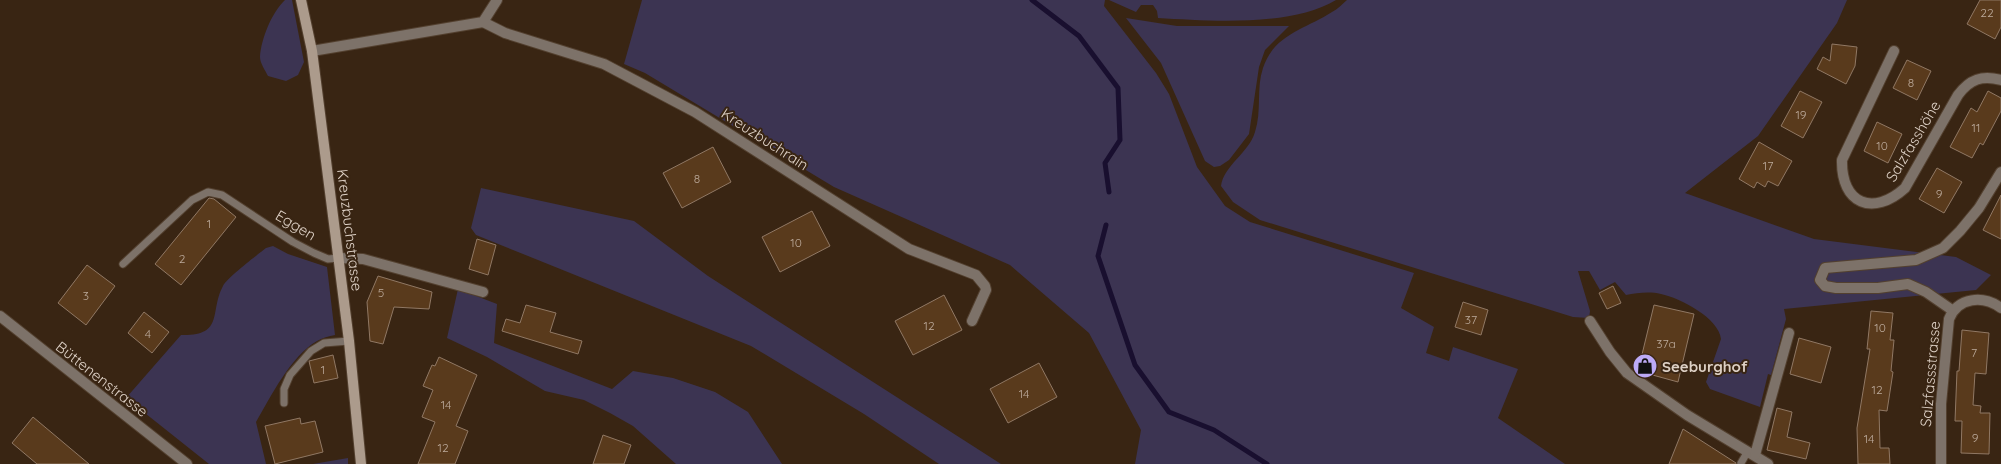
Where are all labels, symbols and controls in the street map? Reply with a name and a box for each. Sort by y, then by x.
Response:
house number: 22 [1980,5,1994,20]
house number: 8 [1908,75,1914,90]
street label: Salzfasshöhe [1881,97,1945,185]
street label: Kreuzbuchrain [718,104,812,174]
house number: 19 [1795,107,1807,122]
house number: 11 [1972,120,1980,135]
house number: 10 [1876,138,1888,153]
house number: 17 [1763,158,1773,173]
street label: Kreuzbuchstrasse [333,168,367,292]
house number: 8 [694,171,700,186]
house number: 9 [1936,186,1943,201]
street label: Eggen [272,206,320,244]
house number: 1 [207,216,211,231]
house number: 10 [790,235,802,250]
house number: 2 [179,251,186,266]
house number: 5 [378,285,384,300]
house number: 3 [83,288,89,303]
house number: 37 [1465,312,1477,327]
house number: 12 [923,318,935,333]
house number: 10 [1874,320,1886,335]
street label: Salzfassstrasse [1916,320,1944,428]
house number: 4 [145,326,151,341]
house number: 37a [1656,336,1676,351]
street label: Büttenenstrasse [52,337,152,421]
house number: 7 [1971,345,1977,360]
shop icon: Seeburghof [1632,353,1658,379]
place label: Seeburghof [1662,357,1748,376]
house number: 1 [321,362,325,377]
house number: 12 [1871,382,1883,397]
house number: 14 [1019,386,1029,401]
house number: 14 [441,397,451,412]
house number: 9 [1972,430,1979,445]
house number: 14 [1864,431,1874,446]
house number: 12 [437,440,449,455]

